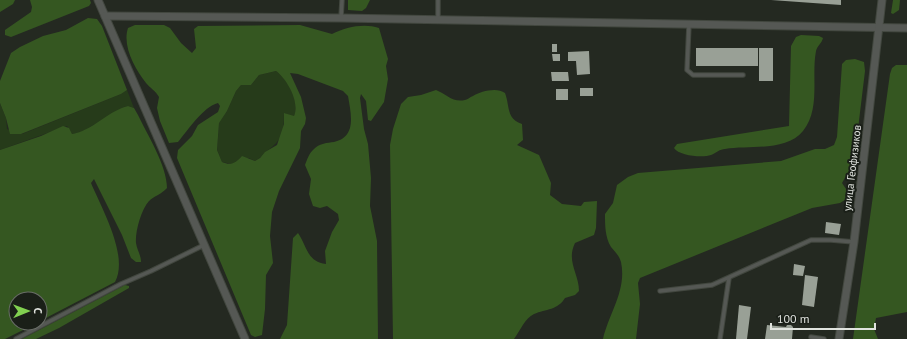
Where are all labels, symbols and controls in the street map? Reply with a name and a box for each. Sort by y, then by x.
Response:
street label: улица Геофизиков [840,124,864,212]
north arrow [8,291,48,331]
scale bar [771,305,875,331]
text: С [31,308,45,314]
text: 100 m [777,311,810,326]

